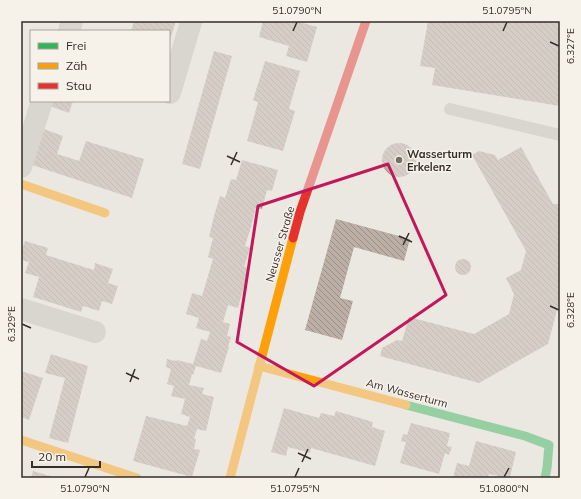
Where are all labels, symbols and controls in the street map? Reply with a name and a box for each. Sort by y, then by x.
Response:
text: 51.0790°N [272,4,322,17]
text: 51.0795°N [482,4,532,17]
text: 6.327°E [564,28,577,64]
legend [30,30,170,102]
text: Frei [66,38,86,53]
text: Zäh [66,58,87,73]
text: Stau [66,78,92,93]
place label: Wasserturm Erkelenz [407,147,472,174]
marker: Wasserturm Erkelenz [394,155,404,165]
street label: Neusser Straße [262,204,298,284]
text: 6.328°E [564,292,577,328]
text: 6.329°E [5,306,18,342]
street label: Am Wasserturm [365,375,449,411]
scale bar [32,443,100,469]
text: 20 m [38,449,66,464]
text: 51.0790°N [60,482,110,495]
text: 51.0795°N [270,482,320,495]
text: 51.0800°N [479,482,529,495]

